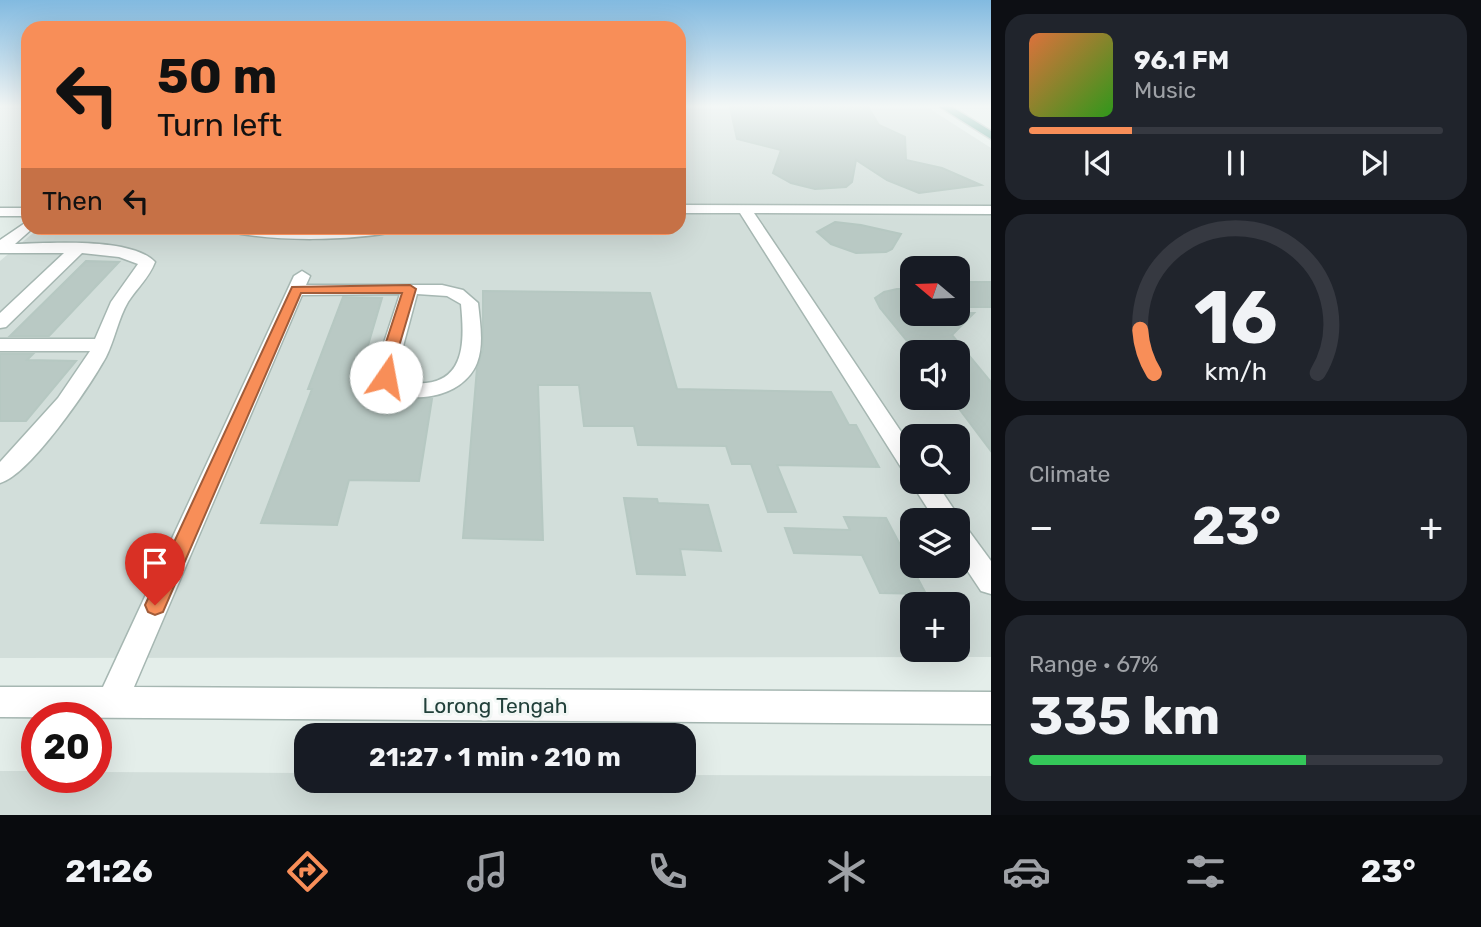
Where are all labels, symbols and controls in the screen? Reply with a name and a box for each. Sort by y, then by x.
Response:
text: 96.1 FM [1134,45,1229,76]
text: 50 m [157,47,277,105]
icon: left [42,49,133,140]
text: Music [1134,76,1196,104]
text: Turn left [157,106,282,144]
icon: previous [1079,144,1117,182]
icon: pause [1217,144,1255,182]
icon: next [1355,144,1393,182]
icon: left [117,182,155,220]
text: Then [42,186,103,217]
north arrow [900,256,970,326]
map controls [900,256,970,662]
text: 16 [1194,276,1278,362]
position arrow [349,340,423,414]
button: sound [900,340,970,410]
text: km/h [1205,357,1267,386]
button: search [900,424,970,494]
text: Climate [1029,460,1110,488]
text: 23° [1192,495,1281,557]
text: − [1029,504,1054,550]
text: + [1419,504,1443,550]
button: layers [900,508,970,578]
pin [125,533,185,605]
icon: arrive [136,544,174,582]
button: + [900,592,970,662]
text: Range · 67% [1029,650,1159,678]
text: 335 km [1029,685,1220,747]
street label: Lorong Tengah [423,693,567,718]
speed limit sign: 20 [21,702,112,793]
text: 21:27 · 1 min · 210 m [369,742,621,773]
icon: directions [283,847,332,896]
icon: music [463,847,512,896]
icon: phone [643,847,692,896]
icon: climate [822,847,871,896]
icon: car [1002,847,1051,896]
icon: filters [1181,847,1230,896]
text: 21:26 [65,852,153,890]
text: 23° [1361,852,1416,890]

